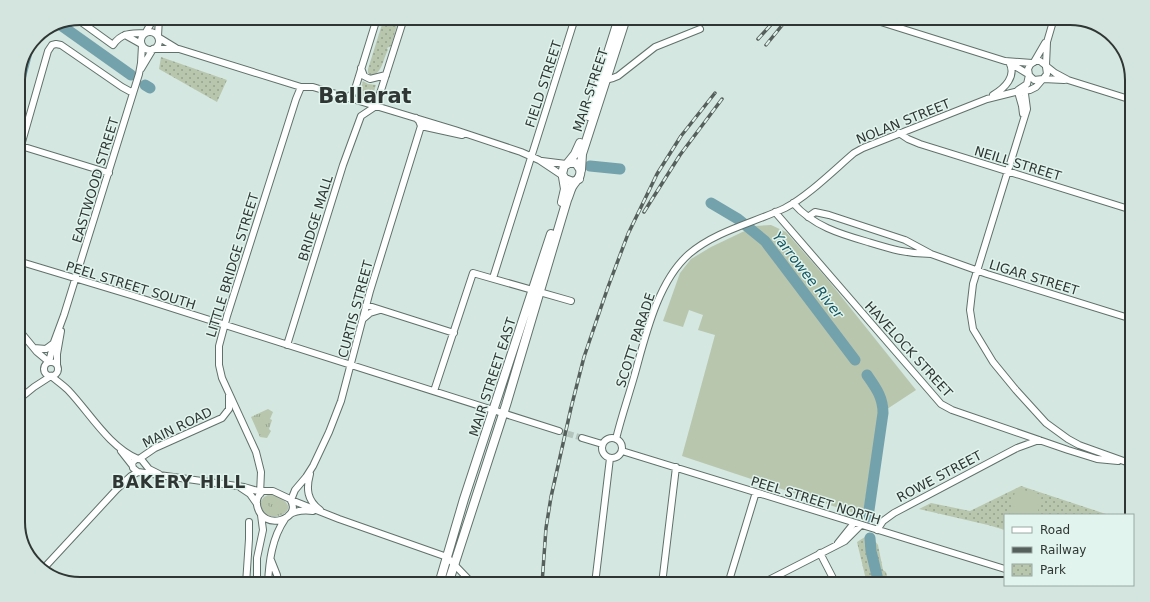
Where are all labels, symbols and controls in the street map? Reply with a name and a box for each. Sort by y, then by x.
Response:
street label: FIELD STREET [522,39,565,130]
street label: MAIR STREET [570,47,611,134]
district label: Ballarat [318,84,412,108]
street label: NOLAN STREET [854,96,952,147]
street label: EASTWOOD STREET [69,116,122,245]
street label: NEILL STREET [973,143,1063,184]
street label: BRIDGE MALL [295,173,336,263]
street label: LITTLE BRIDGE STREET [203,191,262,339]
water label: Yarrowee River [769,229,847,322]
street label: LIGAR STREET [987,257,1080,298]
street label: PEEL STREET SOUTH [64,259,198,312]
street label: CURTIS STREET [335,259,376,360]
street label: SCOTT PARADE [613,291,658,389]
street label: HAVELOCK STREET [862,299,955,400]
street label: MAIR STREET EAST [466,316,519,439]
street label: MAIN ROAD [140,404,215,451]
street label: ROWE STREET [894,448,984,505]
district label: BAKERY HILL [112,472,246,492]
street label: PEEL STREET NORTH [749,474,883,527]
legend [1004,514,1134,586]
text: Road [1040,523,1070,537]
text: Railway [1040,543,1086,557]
text: Park [1040,563,1066,577]

